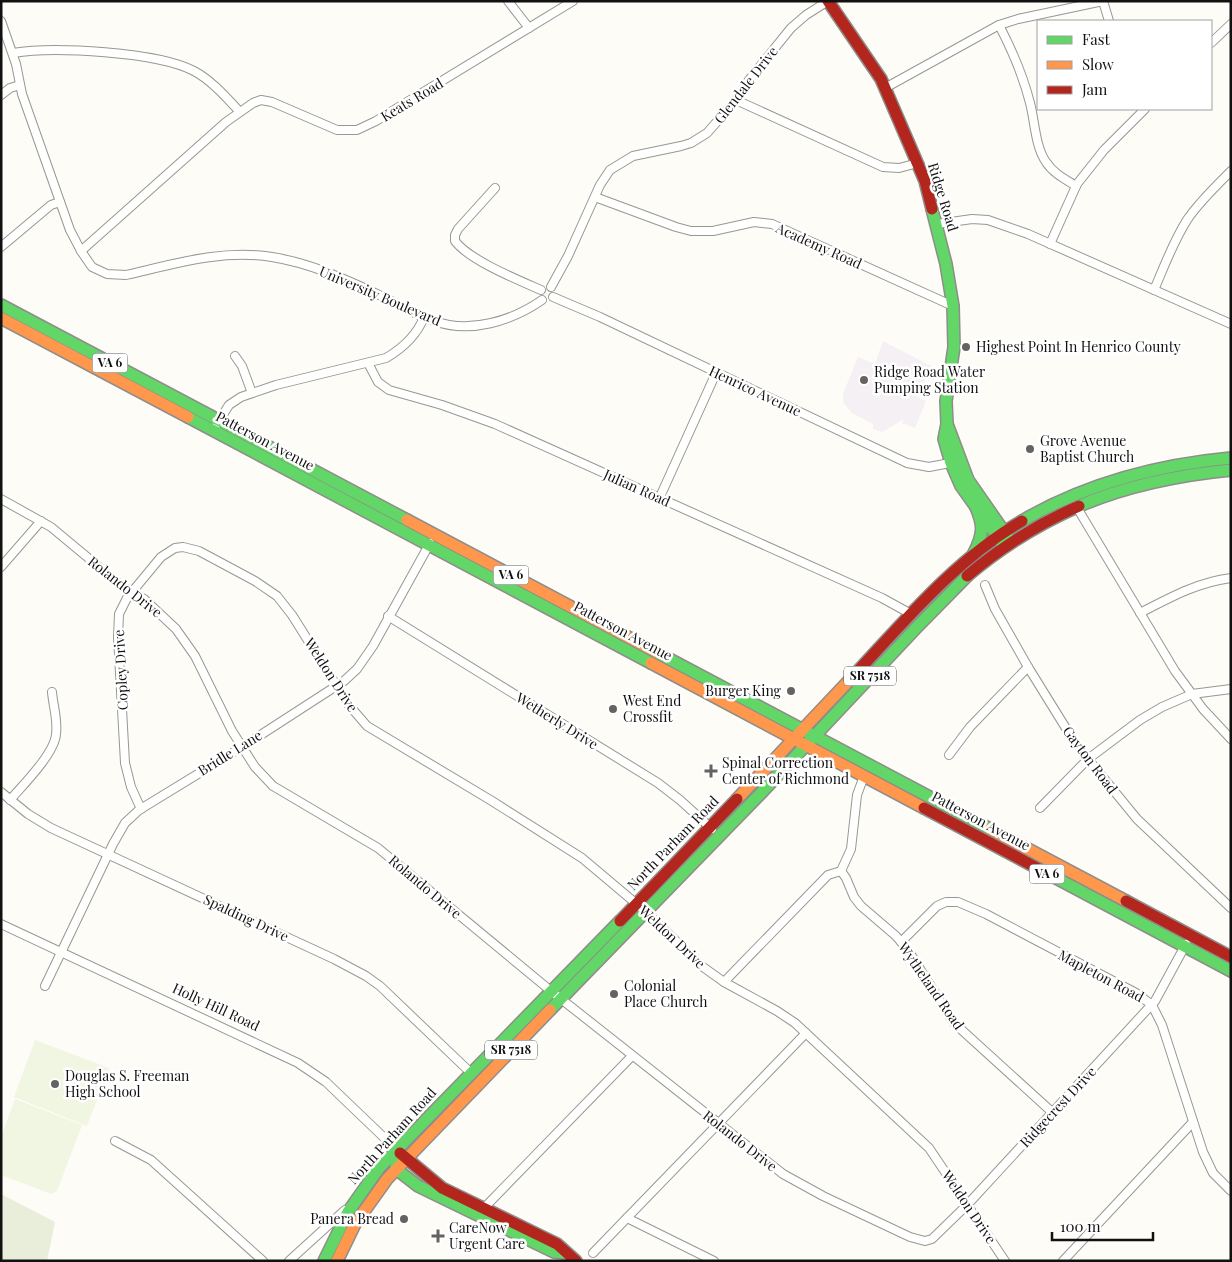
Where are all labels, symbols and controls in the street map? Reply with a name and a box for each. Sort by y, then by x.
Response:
legend [1037,20,1212,110]
text: Fast [1082,29,1111,49]
street label: Glendale Drive [710,42,782,127]
text: Slow [1082,54,1114,74]
street label: Keats Road [377,73,447,126]
text: Jam [1081,79,1108,99]
street label: Ridge Road [924,160,963,234]
street label: Academy Road [772,218,865,273]
street label: University Boulevard [316,261,444,330]
place label: Highest Point In Henrico County [976,337,1181,356]
marker: Highest Point In Henrico County [960,341,972,353]
road number: VA 6 [92,353,128,372]
street label: Henrico Avenue [706,361,804,420]
place label: Ridge Road Water Pumping Station [874,362,986,397]
marker: Ridge Road Water Pumping Station [858,374,870,386]
street label: Patterson Avenue [213,407,318,475]
place label: Grove Avenue Baptist Church [1040,431,1135,466]
marker: Grove Avenue Baptist Church [1024,443,1036,455]
street label: Julian Road [600,464,674,511]
street label: Rolando Drive [84,552,166,622]
road number: VA 6 [494,566,528,584]
street label: Patterson Avenue [571,597,676,665]
street label: Copley Drive [109,629,132,711]
street label: Weldon Drive [300,633,362,715]
road number: SR 7518 [844,666,896,686]
place label: Burger King [705,681,782,700]
marker: Burger King [785,685,797,697]
street label: Wetherly Drive [512,687,602,753]
place label: West End Crossfit [622,691,681,726]
marker: West End Crossfit [607,703,619,715]
street label: Gayton Road [1059,722,1122,797]
street label: Bridle Lane [194,725,265,780]
place label: Spinal Correction Center of Richmond [722,753,849,788]
marker: Spinal Correction Center of Richmond [704,764,718,778]
street label: Patterson Avenue [929,787,1034,855]
street label: North Parham Road [623,791,723,894]
street label: Rolando Drive [385,851,466,923]
road number: VA 6 [1030,864,1064,884]
street label: Spalding Drive [200,889,292,946]
street label: Weldon Drive [634,900,710,972]
street label: Wytheland Road [894,937,969,1033]
street label: Mapleton Road [1055,945,1147,1006]
place label: Colonial Place Church [624,976,708,1011]
street label: Holly Hill Road [170,978,263,1035]
marker: Colonial Place Church [608,988,620,1000]
road number: SR 7518 [485,1040,537,1060]
street label: Ridgecrest Drive [1015,1062,1100,1151]
place label: Douglas S. Freeman High School [65,1066,190,1101]
marker: Douglas S. Freeman High School [49,1078,61,1090]
street label: North Parham Road [343,1083,440,1188]
street label: Rolando Drive [699,1106,781,1176]
street label: Weldon Drive [937,1166,1001,1247]
place label: Panera Bread [310,1209,394,1228]
scale bar [1052,1210,1153,1242]
marker: Panera Bread [398,1213,410,1225]
text: 100 m [1060,1216,1101,1236]
place label: CareNow Urgent Care [449,1218,525,1253]
marker: CareNow Urgent Care [431,1229,445,1243]

